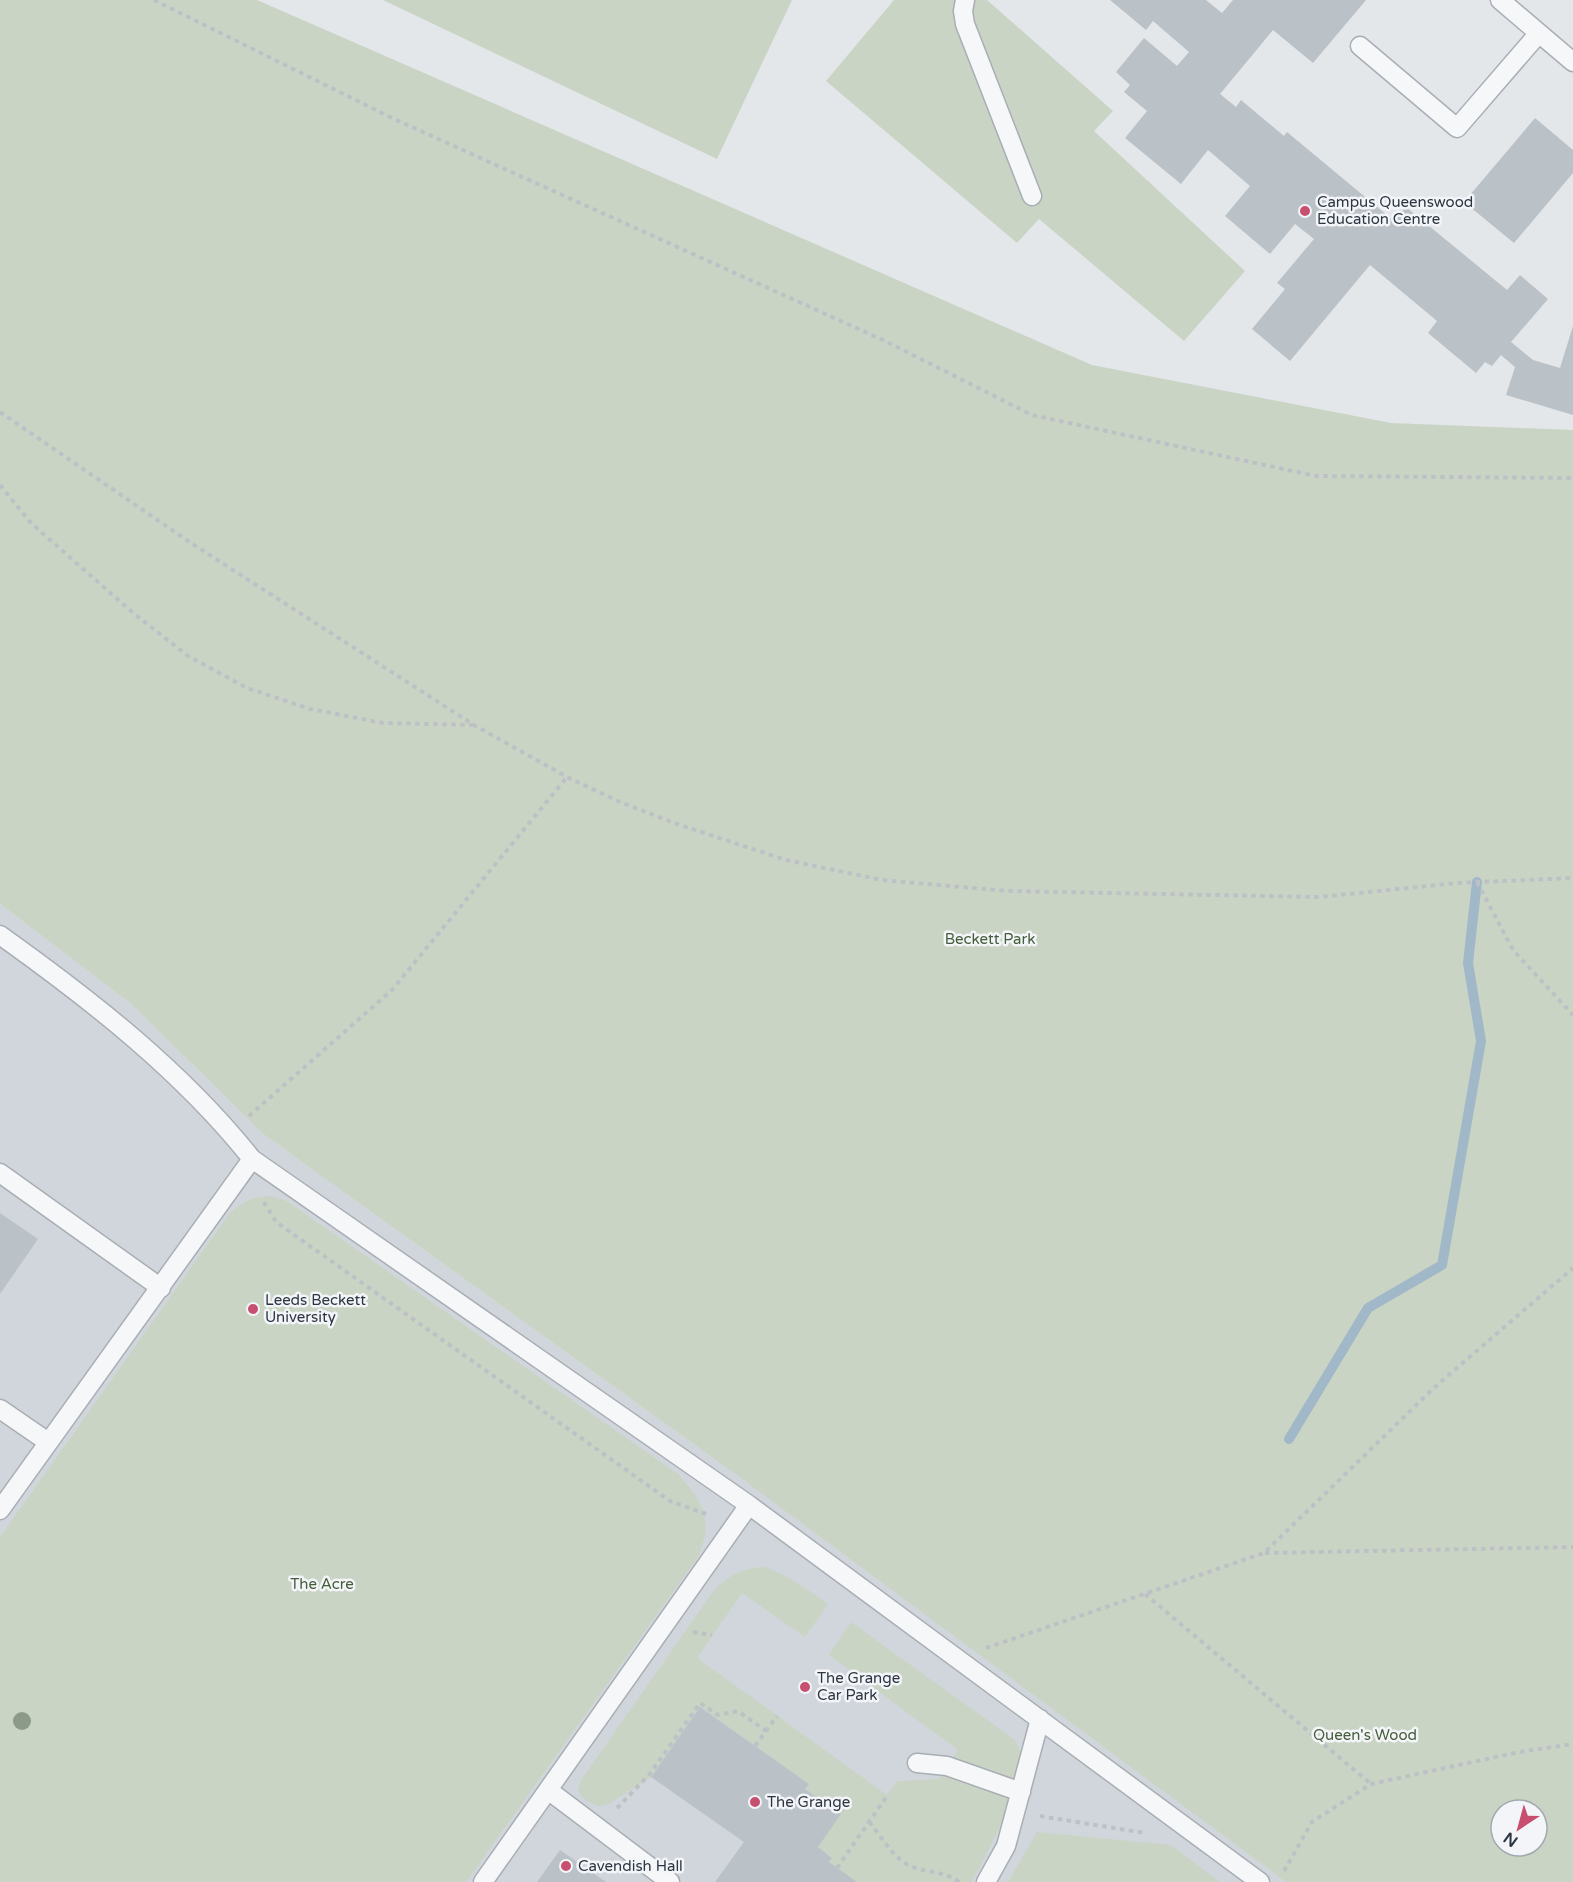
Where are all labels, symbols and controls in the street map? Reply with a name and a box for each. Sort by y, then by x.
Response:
place label: Campus Queenswood Education Centre [1317,193,1473,228]
marker: Campus Queenswood Education Centre [1298,204,1312,218]
park label: Beckett Park [945,930,1035,948]
place label: Leeds Beckett University [265,1291,366,1326]
marker: Leeds Beckett University [246,1302,260,1316]
park label: The Acre [290,1575,354,1593]
place label: The Grange Car Park [817,1669,900,1704]
marker: The Grange Car Park [798,1680,812,1694]
park label: Queen's Wood [1313,1726,1417,1744]
place label: The Grange [767,1793,850,1811]
marker: The Grange [748,1795,762,1809]
north arrow [1489,1798,1549,1858]
text: N [1500,1827,1522,1851]
place label: Cavendish Hall [578,1857,683,1875]
marker: Cavendish Hall [559,1859,573,1873]

